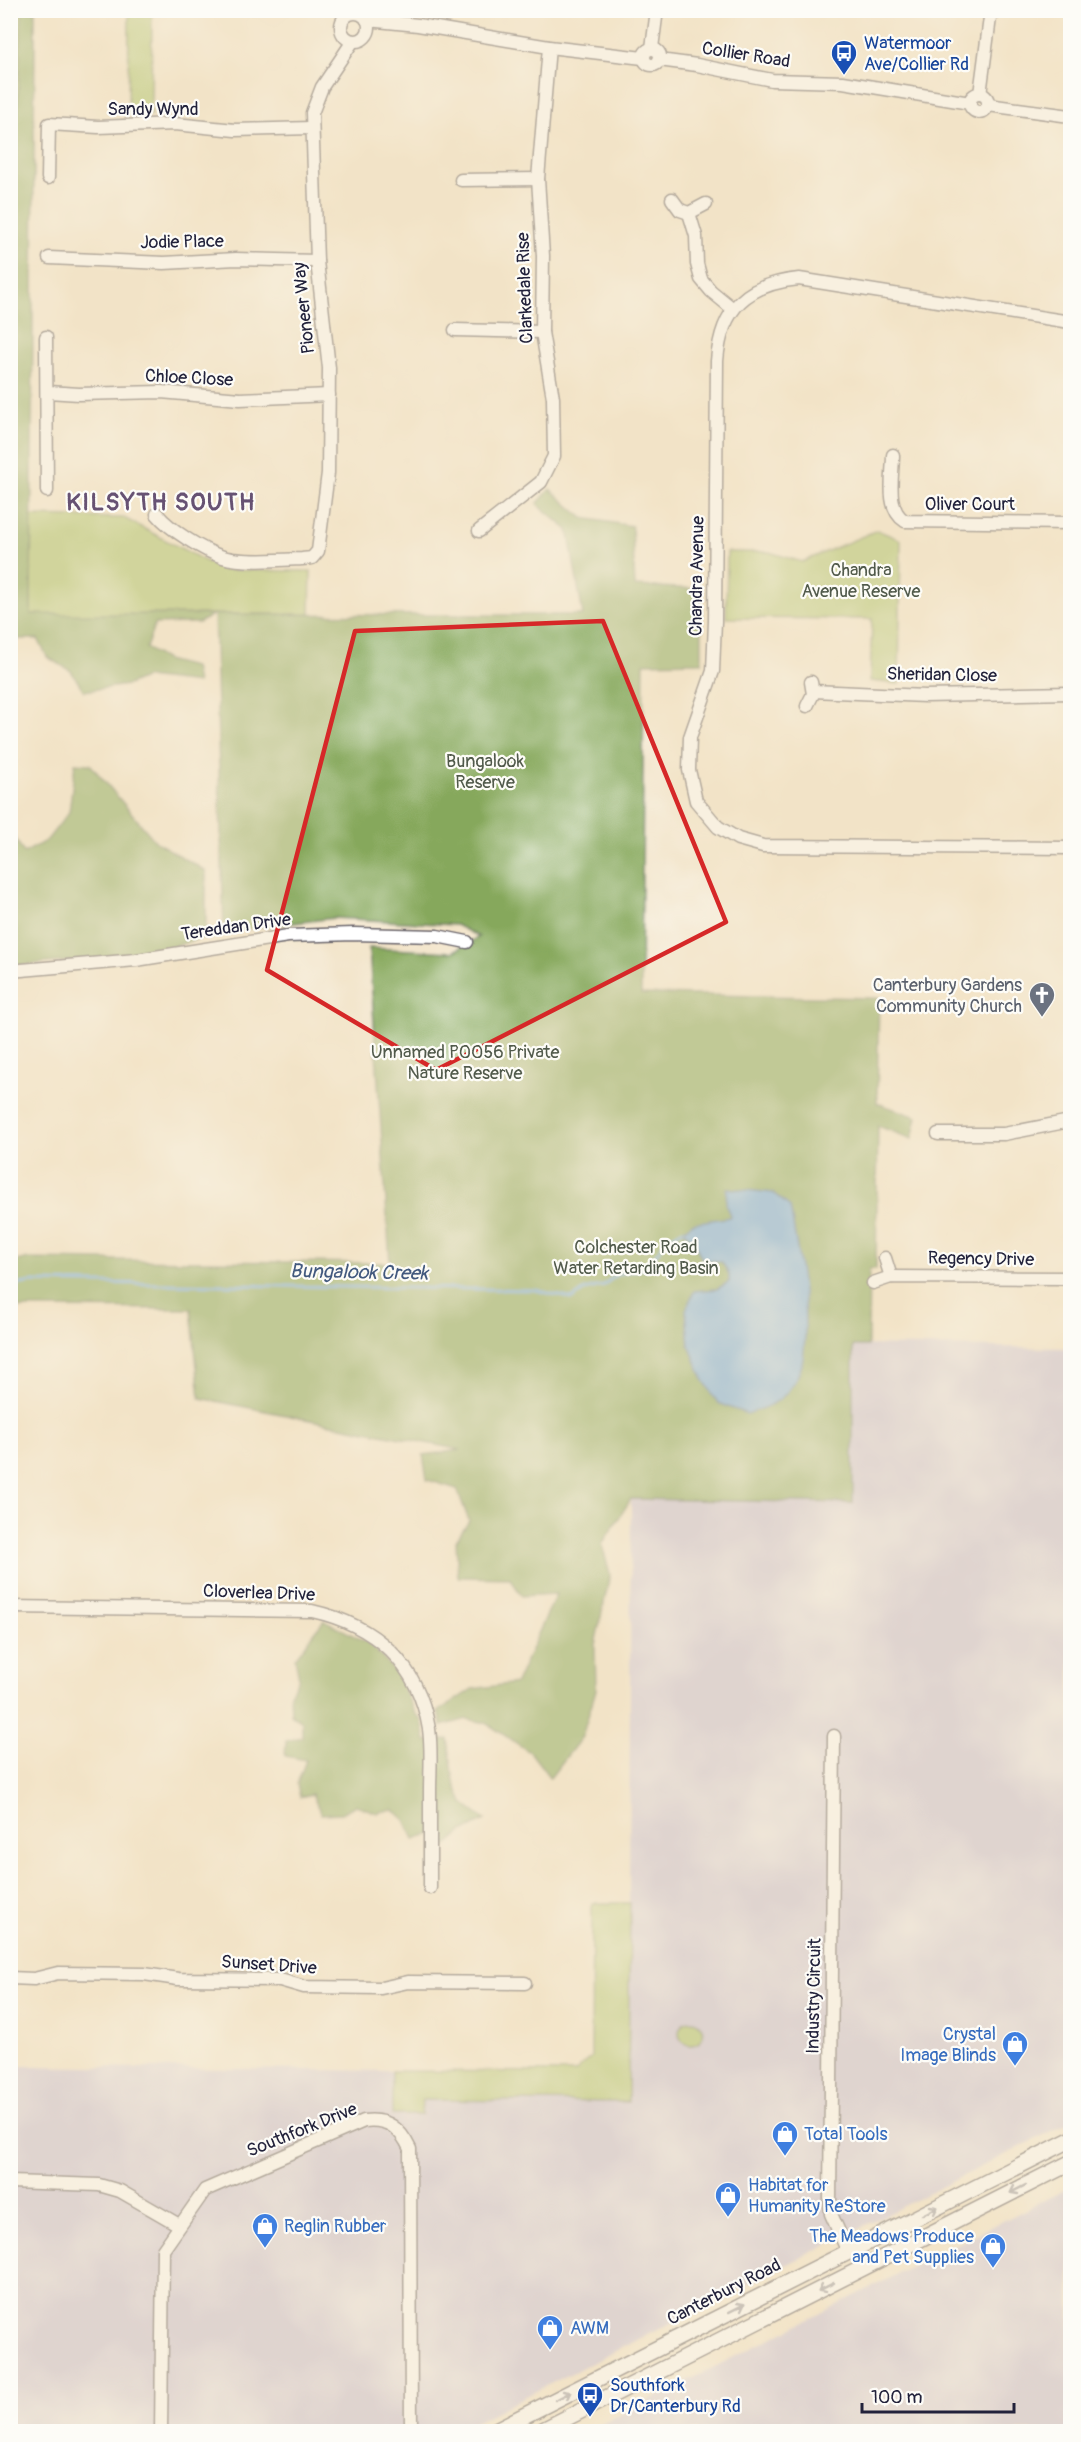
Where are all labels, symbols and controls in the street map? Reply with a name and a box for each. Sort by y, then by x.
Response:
place label: Watermoor Ave/Collier Rd [864,32,969,76]
street label: Collier Road [700,37,792,73]
bus stop icon: Watermoor Ave/Collier Rd [829,38,859,76]
street label: Sandy Wynd [108,98,198,121]
street label: Jodie Place [140,230,224,254]
street label: Clarkedale Rise [512,232,538,344]
street label: Pioneer Way [288,261,320,355]
street label: Chloe Close [144,364,234,392]
district label: KILSYTH SOUTH [66,488,256,517]
street label: Oliver Court [925,493,1016,516]
street label: Chandra Avenue [684,515,710,636]
park label: Chandra Avenue Reserve [802,559,921,603]
street label: Sheridan Close [887,663,997,687]
park label: Bungalook Reserve [446,750,524,794]
street label: Tereddan Drive [180,908,293,946]
place label: Canterbury Gardens Community Church [873,974,1022,1018]
church icon: Canterbury Gardens Community Church [1027,980,1057,1018]
park label: Unnamed P0056 Private Nature Reserve [371,1041,559,1085]
park label: Colchester Road Water Retarding Basin [553,1236,719,1280]
street label: Regency Drive [928,1247,1034,1271]
water label: Bungalook Creek [290,1258,430,1286]
street label: Cloverlea Drive [202,1580,316,1606]
street label: Industry Circuit [801,1937,827,2054]
street label: Sunset Drive [220,1950,318,1980]
place label: Crystal Image Blinds [900,2023,996,2067]
shop icon: Crystal Image Blinds [1000,2029,1030,2067]
street label: Southfork Drive [243,2097,361,2163]
shop icon: Total Tools [770,2119,800,2157]
place label: Total Tools [804,2123,888,2146]
place label: Habitat for Humanity ReStore [748,2174,886,2218]
shop icon: Habitat for Humanity ReStore [713,2180,743,2218]
one-way arrow [1010,2184,1028,2196]
one-way arrow [921,2204,939,2216]
shop icon: Reglin Rubber [250,2211,280,2249]
place label: Reglin Rubber [284,2215,387,2238]
place label: The Meadows Produce and Pet Supplies [809,2225,974,2269]
shop icon: The Meadows Produce and Pet Supplies [978,2231,1008,2269]
street label: Canterbury Road [663,2253,785,2331]
one-way arrow [817,2282,835,2293]
one-way arrow [728,2301,746,2313]
shop icon: AWM [535,2313,565,2351]
place label: AWM [570,2317,609,2340]
place label: Southfork Dr/Canterbury Rd [610,2374,741,2418]
scale bar [862,2376,1014,2414]
bus stop icon: Southfork Dr/Canterbury Rd [575,2380,605,2418]
text: 100 m [871,2386,923,2409]
one-way arrow [554,2389,572,2401]

